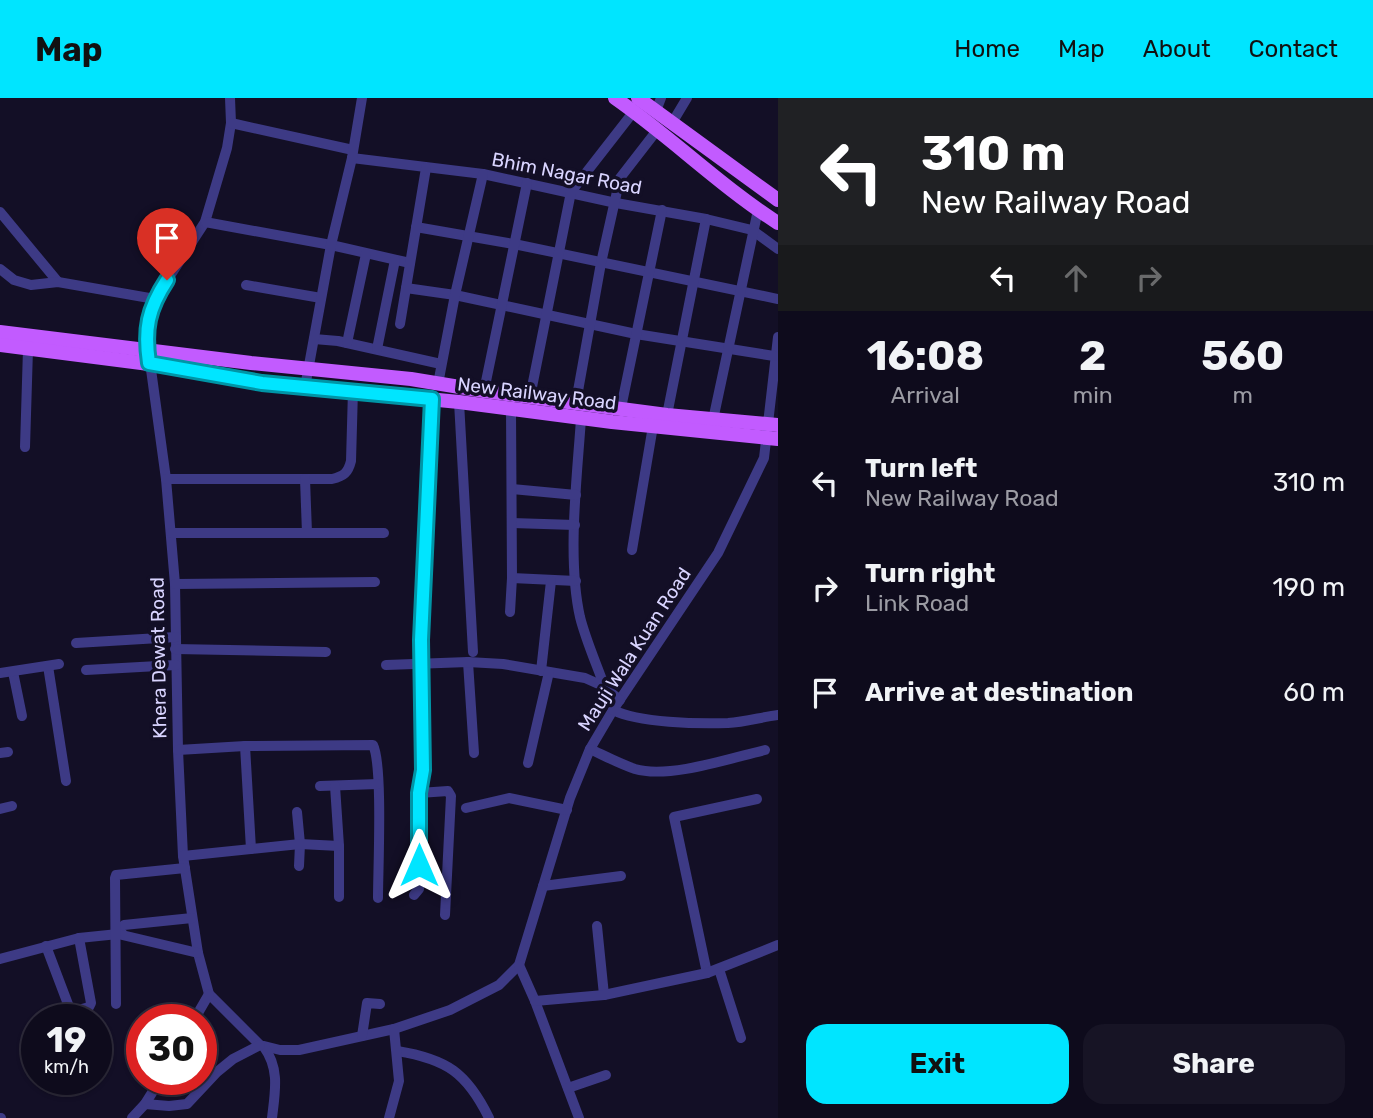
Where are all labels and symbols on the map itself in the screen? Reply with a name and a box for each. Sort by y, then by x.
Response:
street label: Bhim Nagar Road [490,148,644,199]
pin [137,208,197,280]
street label: New Railway Road [456,372,618,415]
street label: Mauji Wala Kuan Road [573,563,696,735]
street label: Khera Dewat Road [146,577,171,739]
position arrow [382,828,456,902]
speed limit sign: 30 [126,1004,217,1095]

